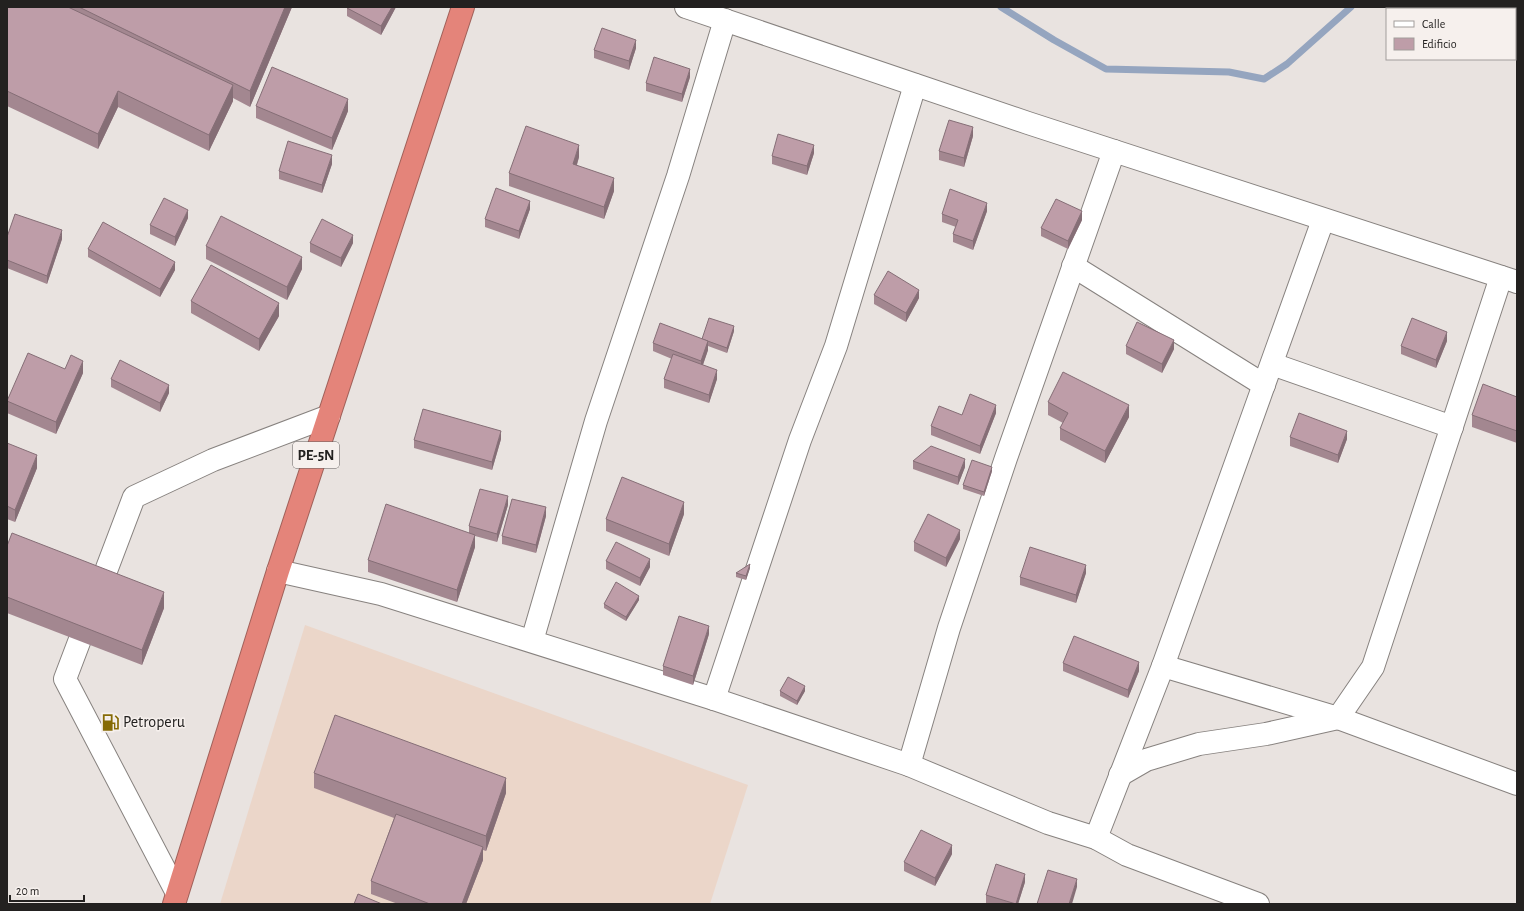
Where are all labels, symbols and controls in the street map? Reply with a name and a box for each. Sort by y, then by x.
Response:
legend [1386,8,1516,60]
text: Calle [1422,18,1445,30]
text: Edificio [1422,38,1457,50]
road number: PE-5N [293,442,339,468]
fuel station icon: Petroperu [100,712,120,732]
place label: Petroperu [123,714,185,730]
scale bar [10,877,84,903]
text: 20 m [16,885,39,897]

